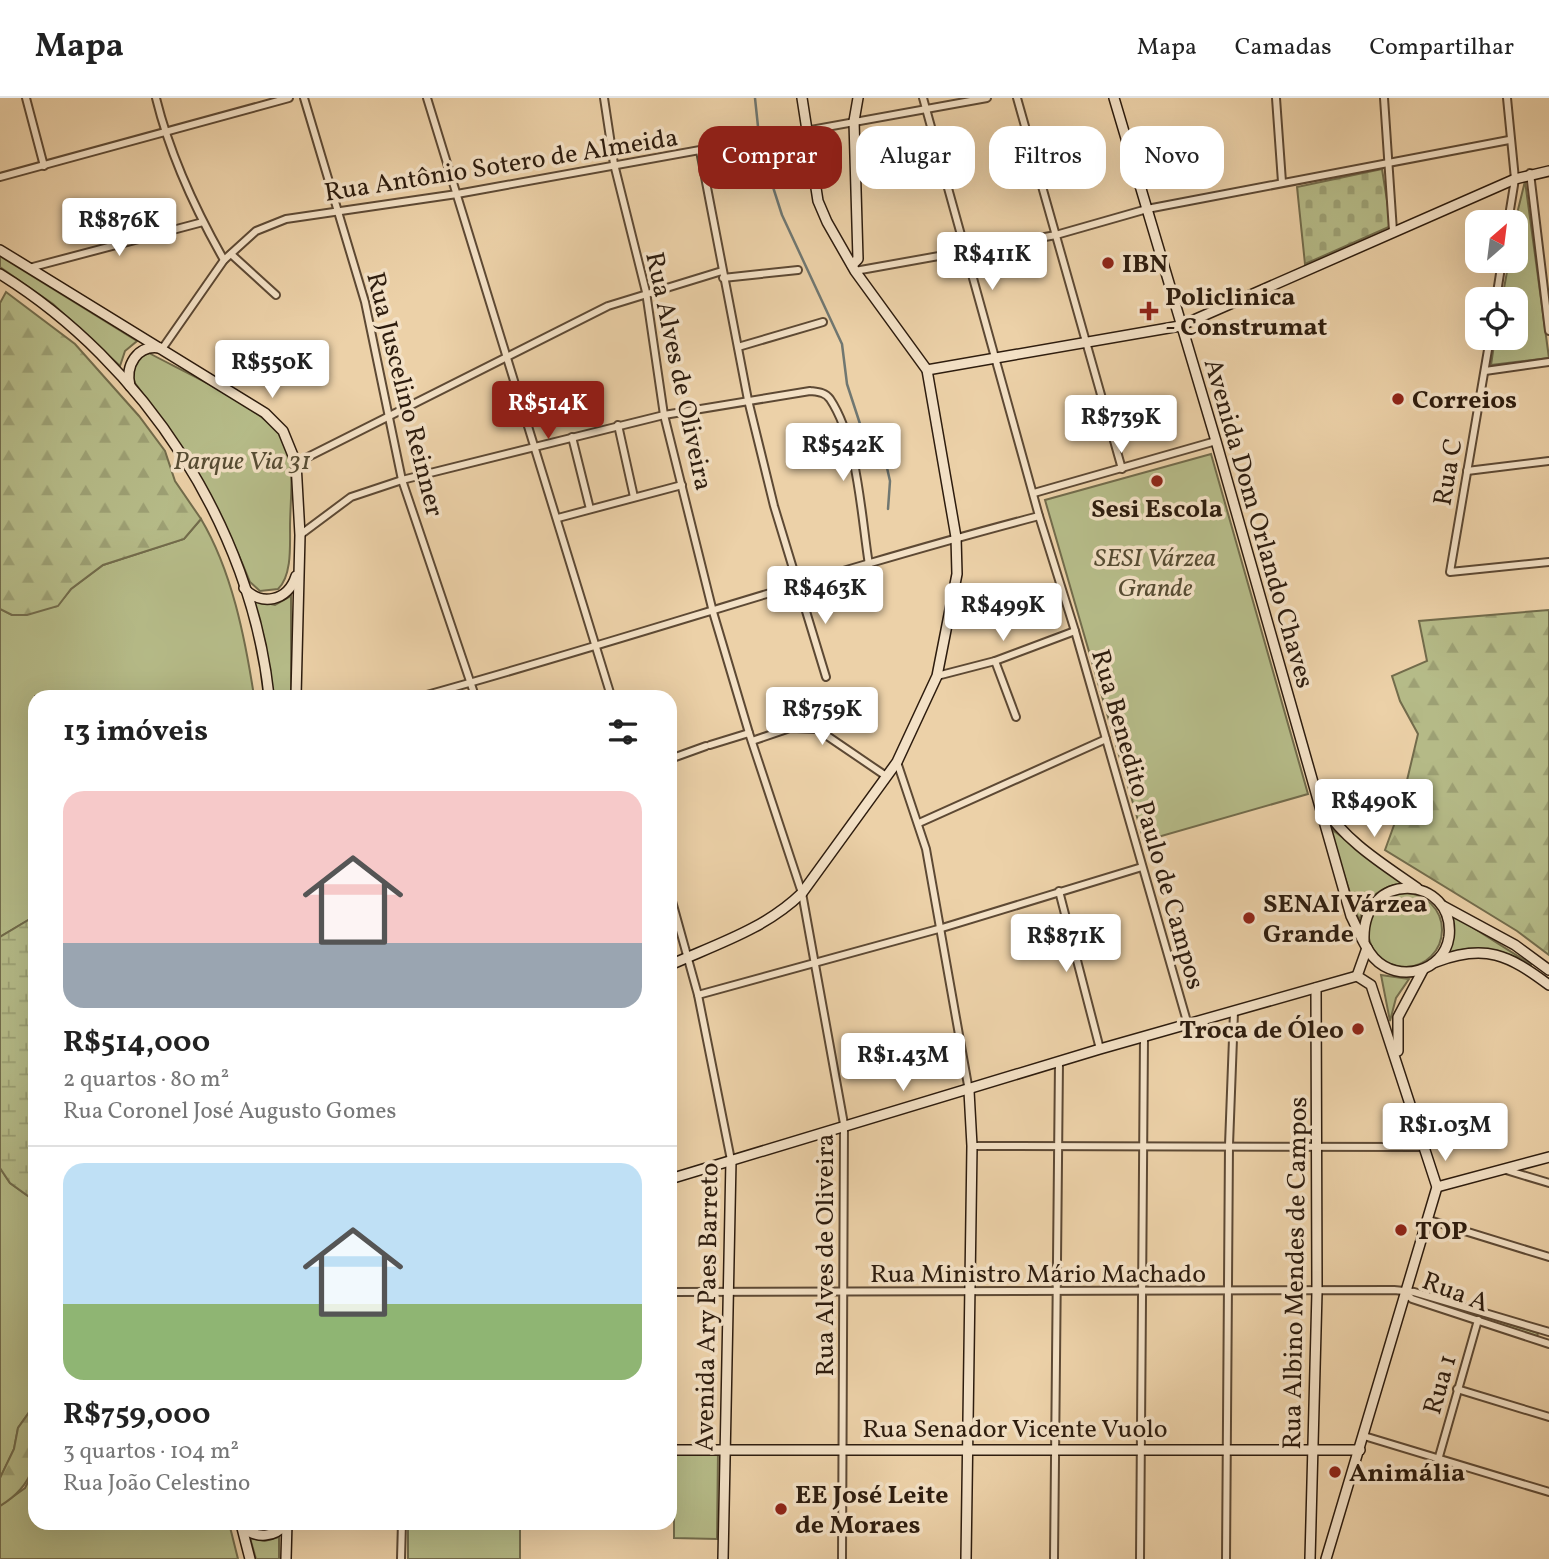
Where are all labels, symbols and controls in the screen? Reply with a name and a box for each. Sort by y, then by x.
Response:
text: Mapa [35,25,124,71]
text: Mapa [1137,31,1197,65]
text: Camadas [1235,31,1331,65]
text: Compartilhar [1369,31,1514,65]
street label: Rua Antônio Sotero de Almeida [322,120,681,212]
chip: Comprar [698,126,842,189]
chip: Alugar [856,126,975,189]
chip: Filtros [989,126,1106,189]
chip: Novo [1120,126,1224,189]
pin: R$876K [62,198,176,258]
text: R$876K [78,205,160,237]
north arrow [1465,210,1528,273]
map controls [1465,210,1528,350]
pin: R$411K [935,232,1049,292]
text: R$411K [953,239,1031,271]
place label: IBN [1122,247,1168,283]
street label: Rua Alves de Oliveira [635,249,721,494]
marker: IBN [1100,255,1116,271]
street label: Rua Juscelino Reinner [356,268,452,521]
place label: Policlinica - Construmat [1165,280,1327,346]
button: locate [1465,287,1528,350]
marker: Policlinica - Construmat [1139,301,1159,321]
pin: R$550K [215,341,329,400]
text: R$550K [231,347,313,379]
street label: Avenida Dom Orlando Chaves [1194,355,1322,692]
pin: R$514K [491,382,605,441]
place label: Correios [1412,383,1517,419]
text: R$514K [508,388,588,420]
marker: Correios [1390,391,1406,407]
pin: R$739K [1064,396,1178,455]
text: R$739K [1081,402,1161,434]
pin: R$542K [786,424,900,483]
text: R$542K [802,430,884,462]
street label: Rua C [1425,436,1473,509]
park label: Parque Via 31 [173,444,311,480]
marker: Sesi Escola [1149,473,1165,489]
place label: Sesi Escola [1091,492,1223,528]
park label: SESI Várzea Grande [1094,541,1216,607]
pin: R$463K [768,566,882,626]
text: R$463K [783,573,867,605]
pin: R$499K [946,584,1060,643]
text: R$499K [961,590,1045,622]
street label: Rua Benedito Paulo de Campos [1081,645,1213,994]
pin: R$759K [765,688,879,747]
text: R$759K [782,694,862,726]
text: 13 imóveis [63,711,208,753]
icon: filters [604,713,642,751]
pin: R$490K [1317,780,1431,839]
text: R$490K [1331,786,1417,818]
icon: home [290,837,416,963]
place label: SENAI Várzea Grande [1263,887,1427,953]
marker: SENAI Várzea Grande [1241,910,1257,926]
pin: R$871K [1009,914,1123,974]
text: R$871K [1027,921,1105,953]
place label: Troca de Óleo [1179,1013,1344,1049]
marker: Troca de Óleo [1350,1021,1366,1037]
text: R$514,000 [63,1022,210,1064]
pin: R$1.43M [838,1034,968,1093]
text: R$1.43M [857,1040,949,1072]
text: 2 quartos · 80 m² [63,1064,229,1096]
text: Rua Coronel José Augusto Gomes [63,1096,396,1128]
street label: Rua Albino Mendes de Campos [1275,1096,1317,1450]
pin: R$1.03M [1380,1104,1510,1163]
text: R$1.03M [1399,1110,1491,1142]
street label: Rua Alves de Oliveira [808,1133,844,1377]
street label: Avenida Ary Paes Barreto [687,1162,729,1452]
icon: home [290,1209,416,1335]
place label: TOP [1415,1214,1468,1250]
marker: TOP [1393,1222,1409,1238]
street label: Rua Ministro Mário Machado [870,1257,1206,1293]
street label: Rua A [1417,1264,1494,1322]
street label: Rua 1 [1415,1350,1467,1419]
text: R$759,000 [63,1394,211,1436]
street label: Rua Senador Vicente Vuolo [862,1412,1168,1448]
text: 3 quartos · 104 m² [63,1436,239,1468]
place label: Animália [1349,1456,1465,1492]
marker: Animália [1327,1464,1343,1480]
text: Rua João Celestino [63,1468,250,1500]
place label: EE José Leite de Moraes [795,1478,949,1544]
marker: EE José Leite de Moraes [773,1501,789,1517]

